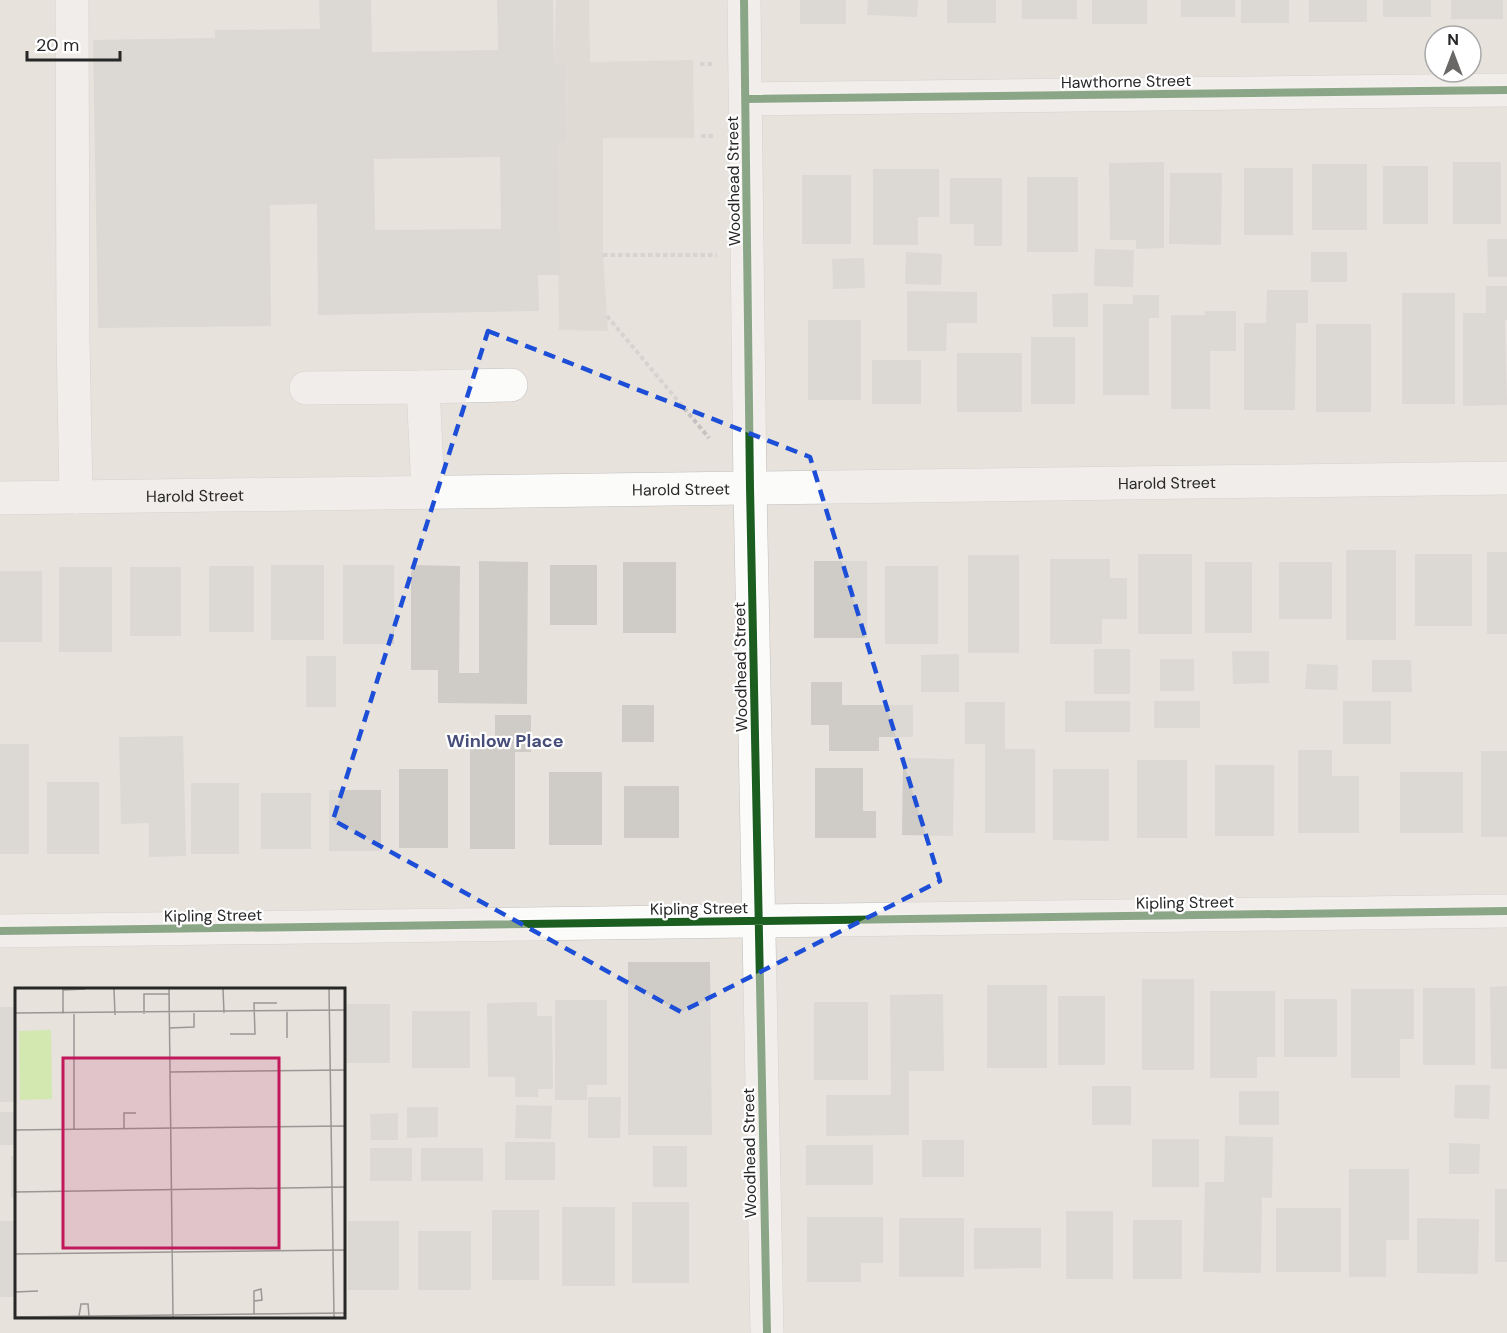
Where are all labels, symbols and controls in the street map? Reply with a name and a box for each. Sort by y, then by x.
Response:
scale bar [27,24,120,62]
north arrow [1423,24,1483,84]
text: N [1447,29,1459,50]
text: 20 m [36,33,79,57]
street label: Hawthorne Street [1061,70,1191,93]
street label: Woodhead Street [722,116,745,246]
street label: Harold Street [1118,472,1216,494]
street label: Harold Street [632,478,730,501]
street label: Harold Street [146,485,244,507]
street label: Woodhead Street [729,602,752,732]
district label: Winlow Place [447,729,564,753]
street label: Kipling Street [1136,891,1234,914]
street label: Kipling Street [650,897,748,920]
street label: Kipling Street [164,904,262,927]
inset map [15,988,345,1318]
street label: Woodhead Street [738,1088,761,1218]

